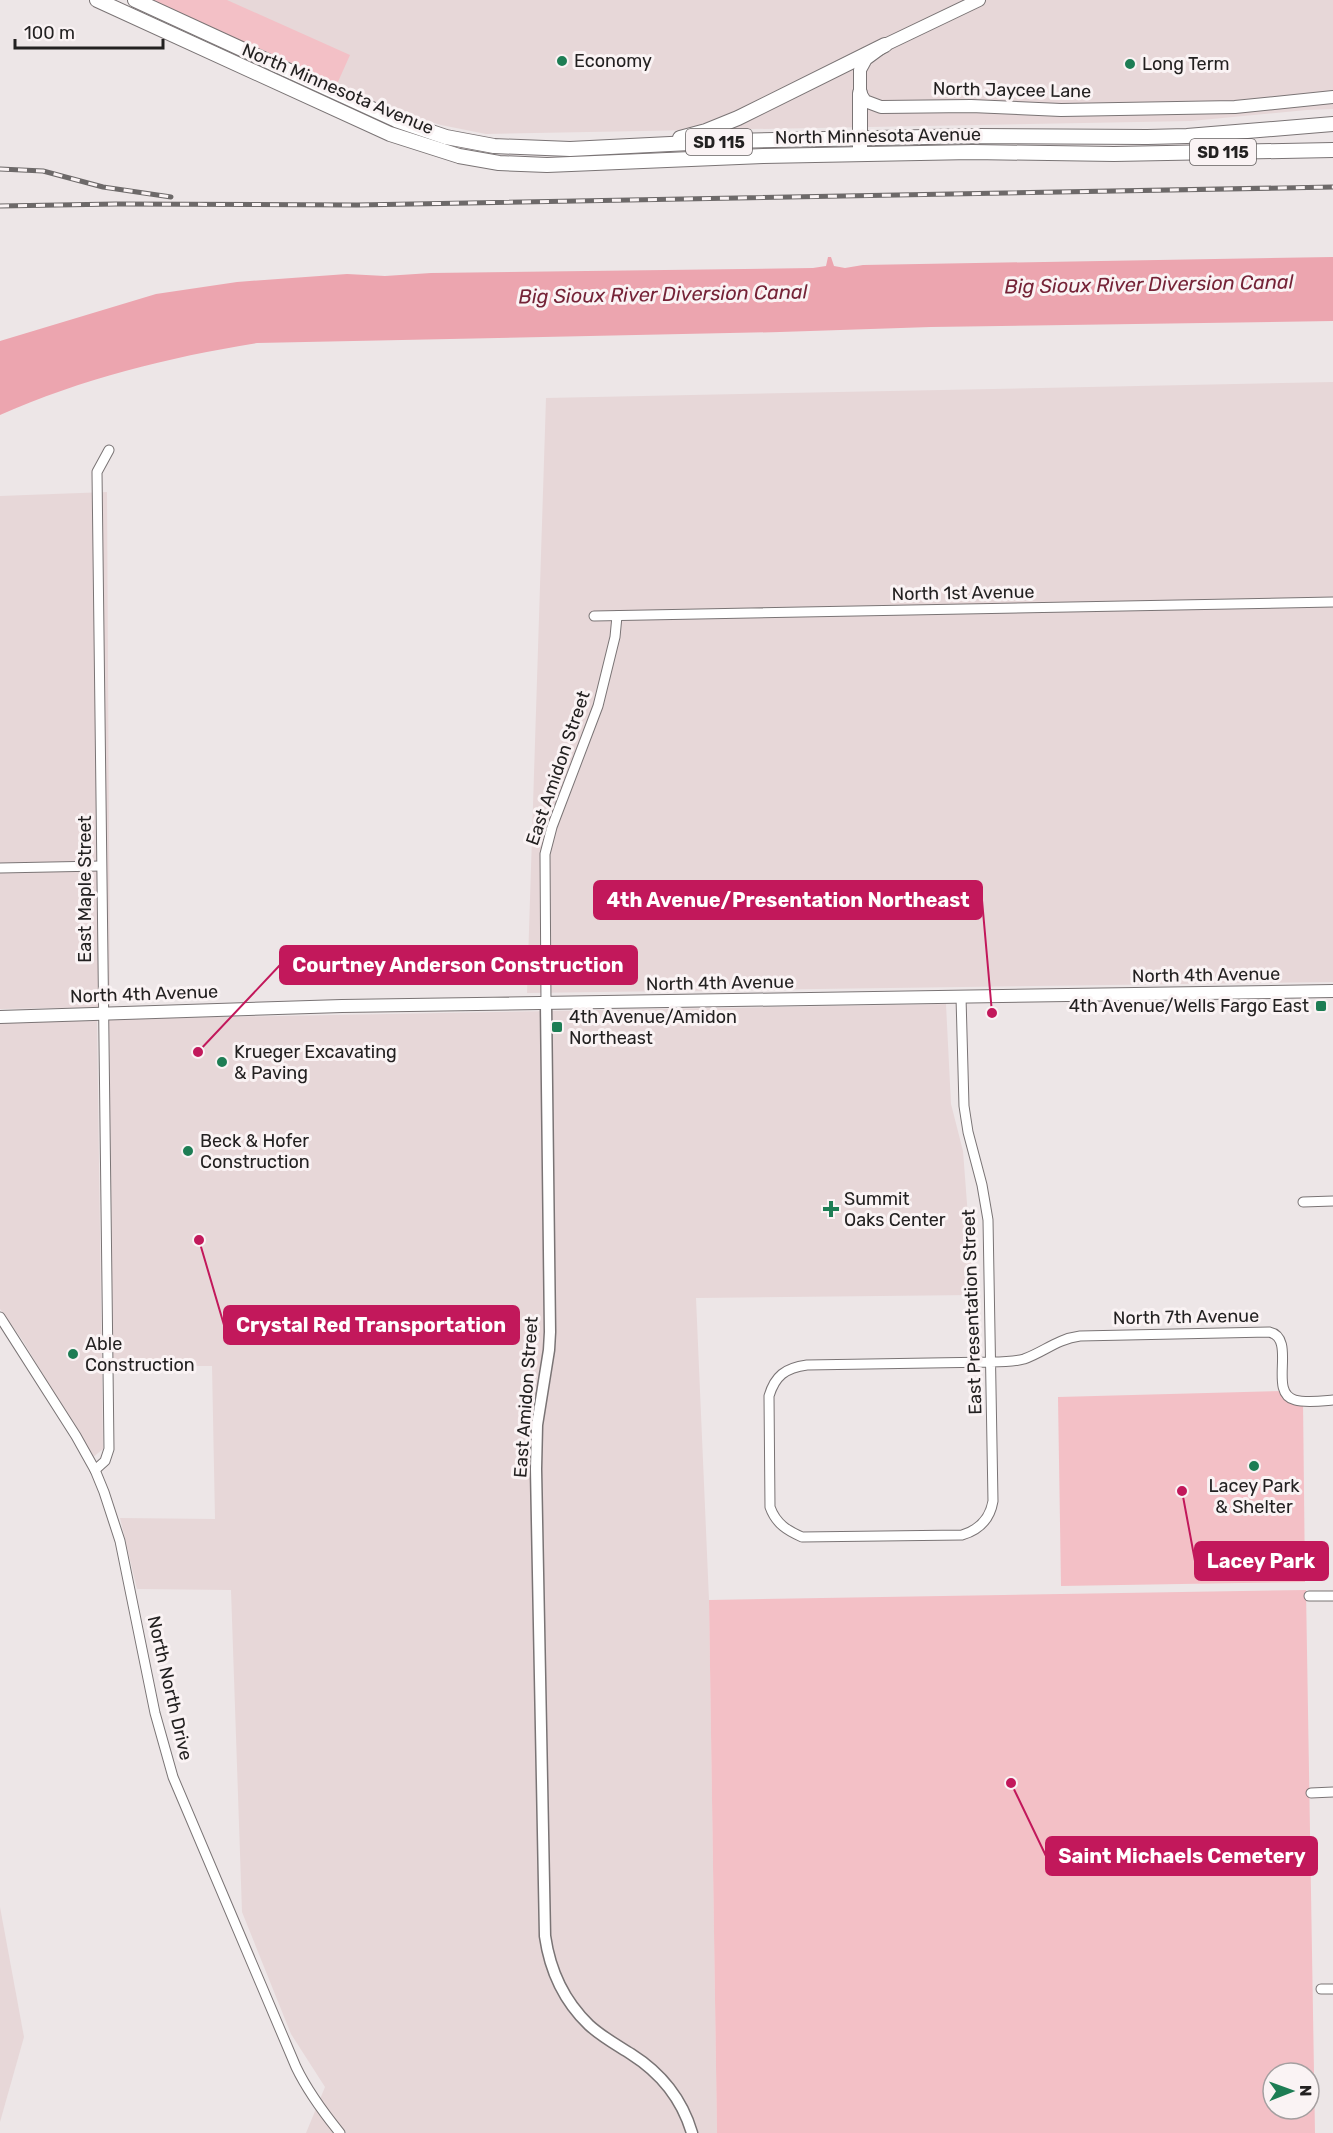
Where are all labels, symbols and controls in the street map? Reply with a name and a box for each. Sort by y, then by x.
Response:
scale bar [15,12,164,50]
text: 100 m [24,22,75,44]
street label: North Minnesota Avenue [239,39,437,139]
place label: Economy [574,50,652,72]
place label: Long Term [1142,53,1230,75]
marker: Economy [555,54,569,68]
marker: Long Term [1123,57,1137,71]
street label: North Jaycee Lane [933,78,1091,102]
street label: North Minnesota Avenue [775,123,981,149]
road number: SD 115 [686,129,752,155]
road number: SD 115 [1190,139,1256,165]
water label: Big Sioux River Diversion Canal [1004,269,1295,299]
water label: Big Sioux River Diversion Canal [518,279,809,309]
street label: North 1st Avenue [891,581,1035,605]
street label: East Amidon Street [521,688,595,848]
street label: East Maple Street [74,815,96,963]
callout: 4th Avenue/Presentation Northeast [594,881,982,919]
text: 4th Avenue/Presentation Northeast [606,888,970,912]
callout: Courtney Anderson Construction [280,946,637,984]
text: Courtney Anderson Construction [292,953,624,977]
street label: North 4th Avenue [1132,963,1280,987]
street label: North 4th Avenue [646,971,794,995]
street label: North 4th Avenue [70,980,218,1008]
place label: 4th Avenue/Wells Fargo East [1069,995,1309,1017]
marker: 4th Avenue/Wells Fargo East [1314,999,1328,1013]
place label: 4th Avenue/Amidon Northeast [569,1006,737,1049]
marker: 4th Avenue/Amidon Northeast [550,1020,564,1034]
place label: Krueger Excavating & Paving [234,1041,397,1084]
marker: Krueger Excavating & Paving [215,1055,229,1069]
place label: Beck & Hofer Construction [200,1130,310,1173]
marker: Beck & Hofer Construction [181,1144,195,1158]
place label: Summit Oaks Center [844,1188,946,1231]
marker: Summit Oaks Center [822,1200,840,1218]
street label: East Presentation Street [957,1209,987,1415]
street label: North 7th Avenue [1113,1305,1259,1329]
callout: Crystal Red Transportation [224,1306,519,1344]
text: Crystal Red Transportation [236,1313,506,1337]
street label: East Amidon Street [509,1316,543,1478]
place label: Able Construction [85,1333,195,1376]
marker: Able Construction [66,1347,80,1361]
marker: Lacey Park & Shelter [1247,1459,1261,1473]
place label: Lacey Park & Shelter [1208,1475,1300,1518]
callout: Lacey Park [1195,1542,1328,1580]
text: Lacey Park [1207,1549,1316,1573]
street label: North North Drive [143,1614,197,1762]
callout: Saint Michaels Cemetery [1046,1837,1317,1875]
text: Saint Michaels Cemetery [1058,1844,1306,1868]
north arrow [1261,2061,1321,2121]
text: N [1296,2085,1315,2097]

